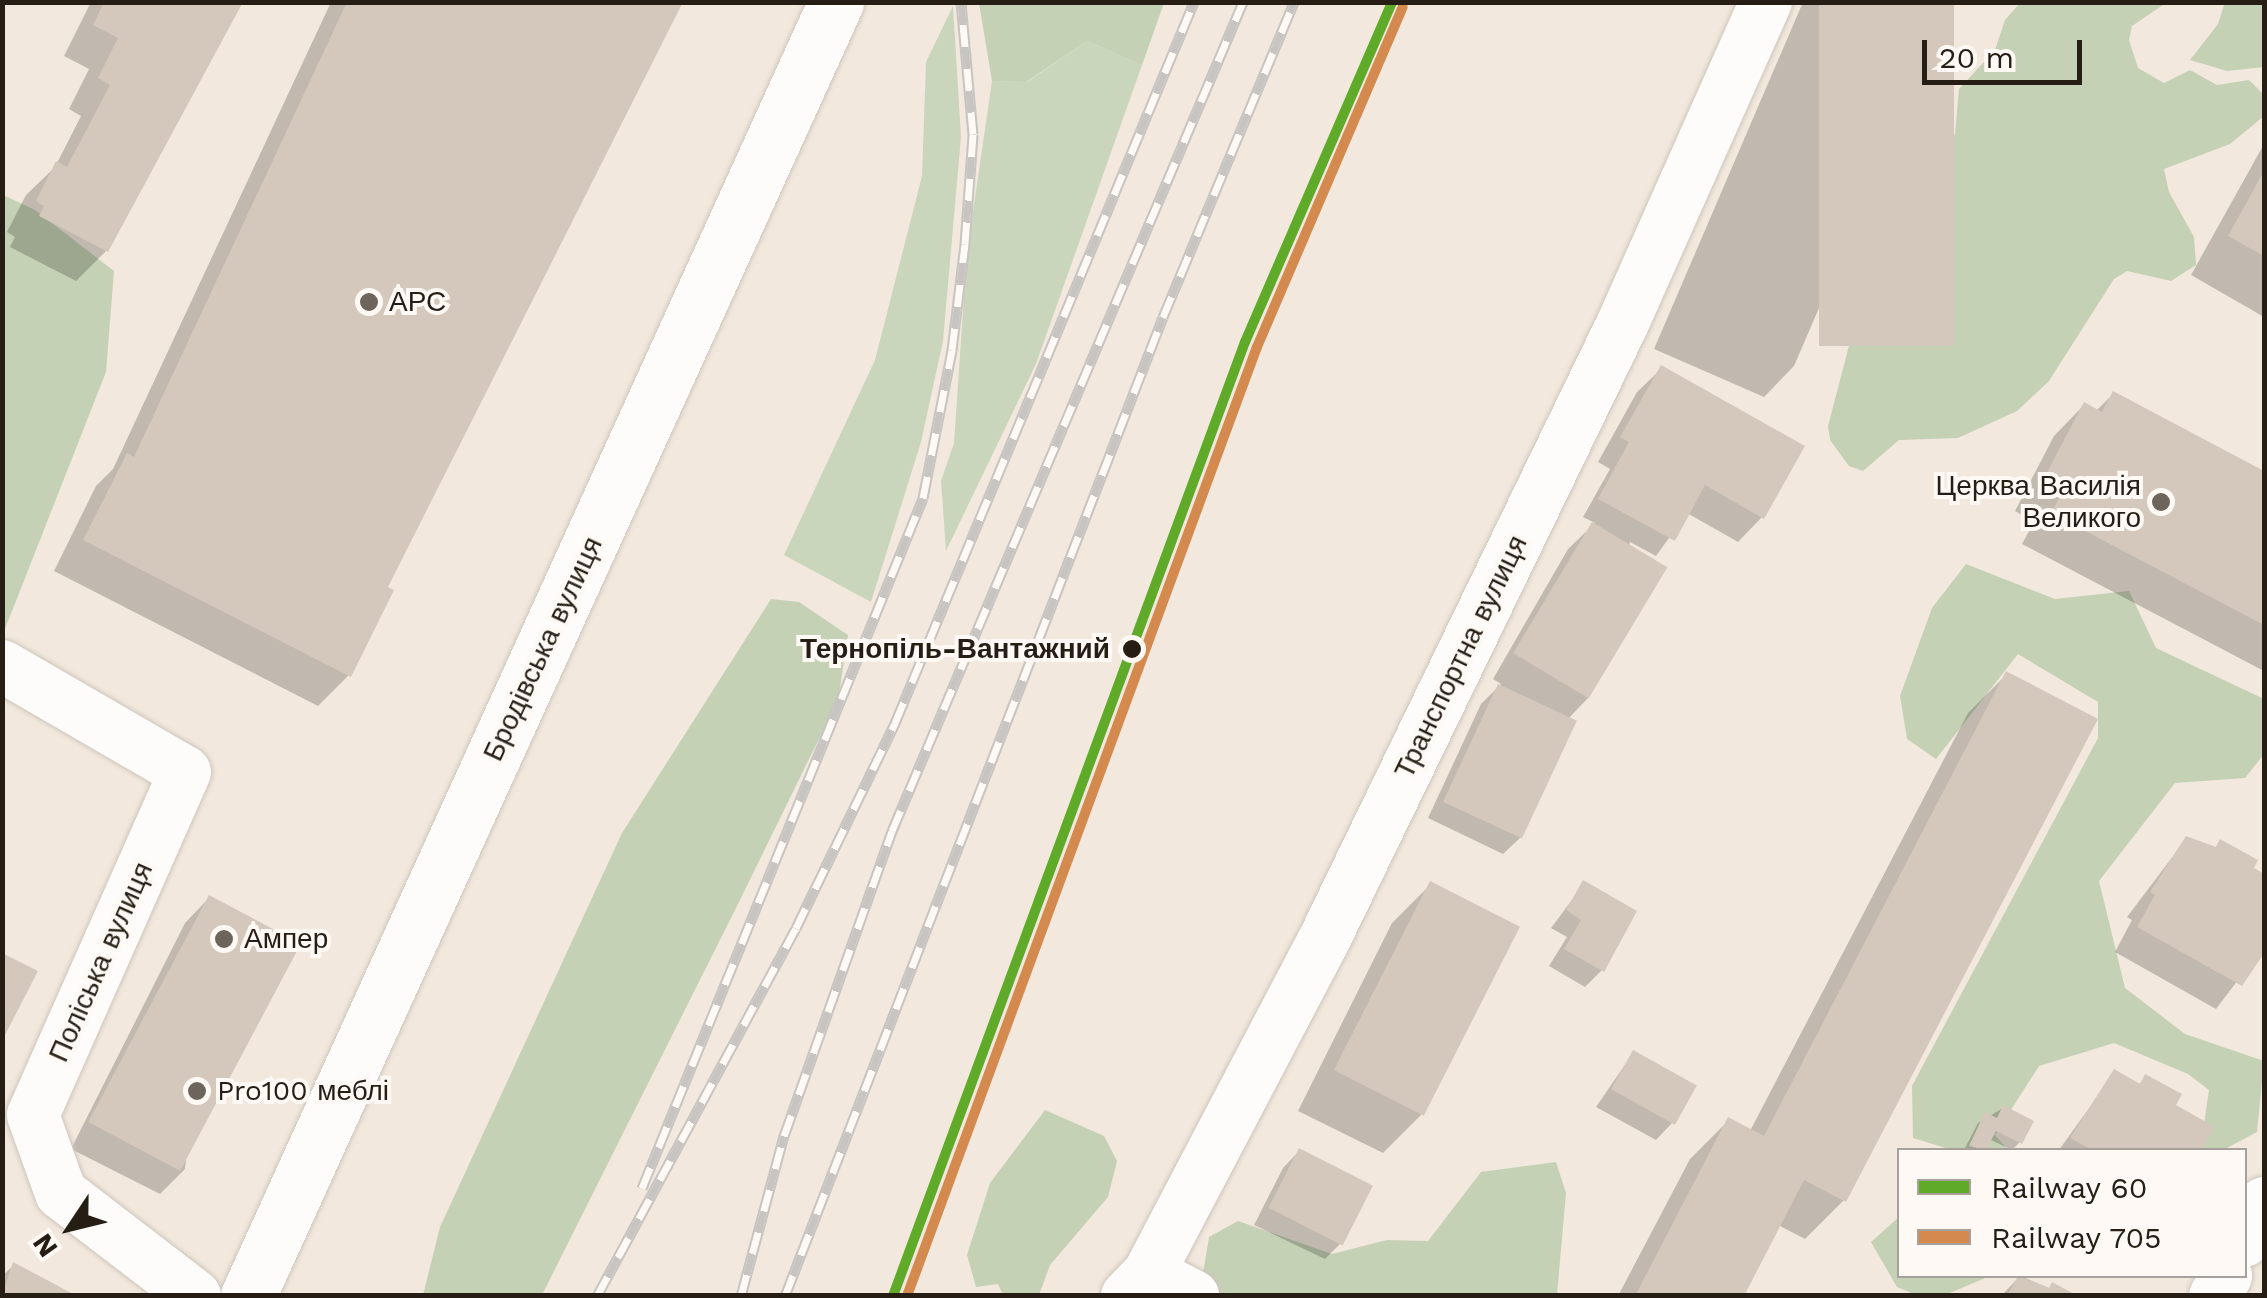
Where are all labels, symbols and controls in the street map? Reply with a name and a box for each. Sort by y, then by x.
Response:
scale bar [1927,20,2087,82]
text: 20 m [1939,40,2014,75]
place label: АРС [389,285,446,319]
marker: АРС [358,291,380,313]
place label: Церква Василія Великого [1936,469,2141,535]
marker: Церква Василія Великого [2150,491,2172,513]
street label: Транспортна вулиця [1388,530,1534,784]
street label: Бродівська вулиця [476,532,610,766]
place label: Тернопіль-Вантажний [800,632,1110,666]
marker: Тернопіль-Вантажний [1119,636,1145,662]
street label: Поліська вулиця [42,857,160,1067]
place label: Ампер [244,922,328,956]
marker: Ампер [213,928,235,950]
place label: Pro100 меблі [217,1074,389,1108]
marker: Pro100 меблі [186,1080,208,1102]
legend [1897,1148,2247,1278]
text: Railway 60 [1991,1170,2147,1205]
north arrow [20,1178,120,1278]
text: Railway 705 [1991,1220,2162,1255]
text: N [26,1228,64,1263]

